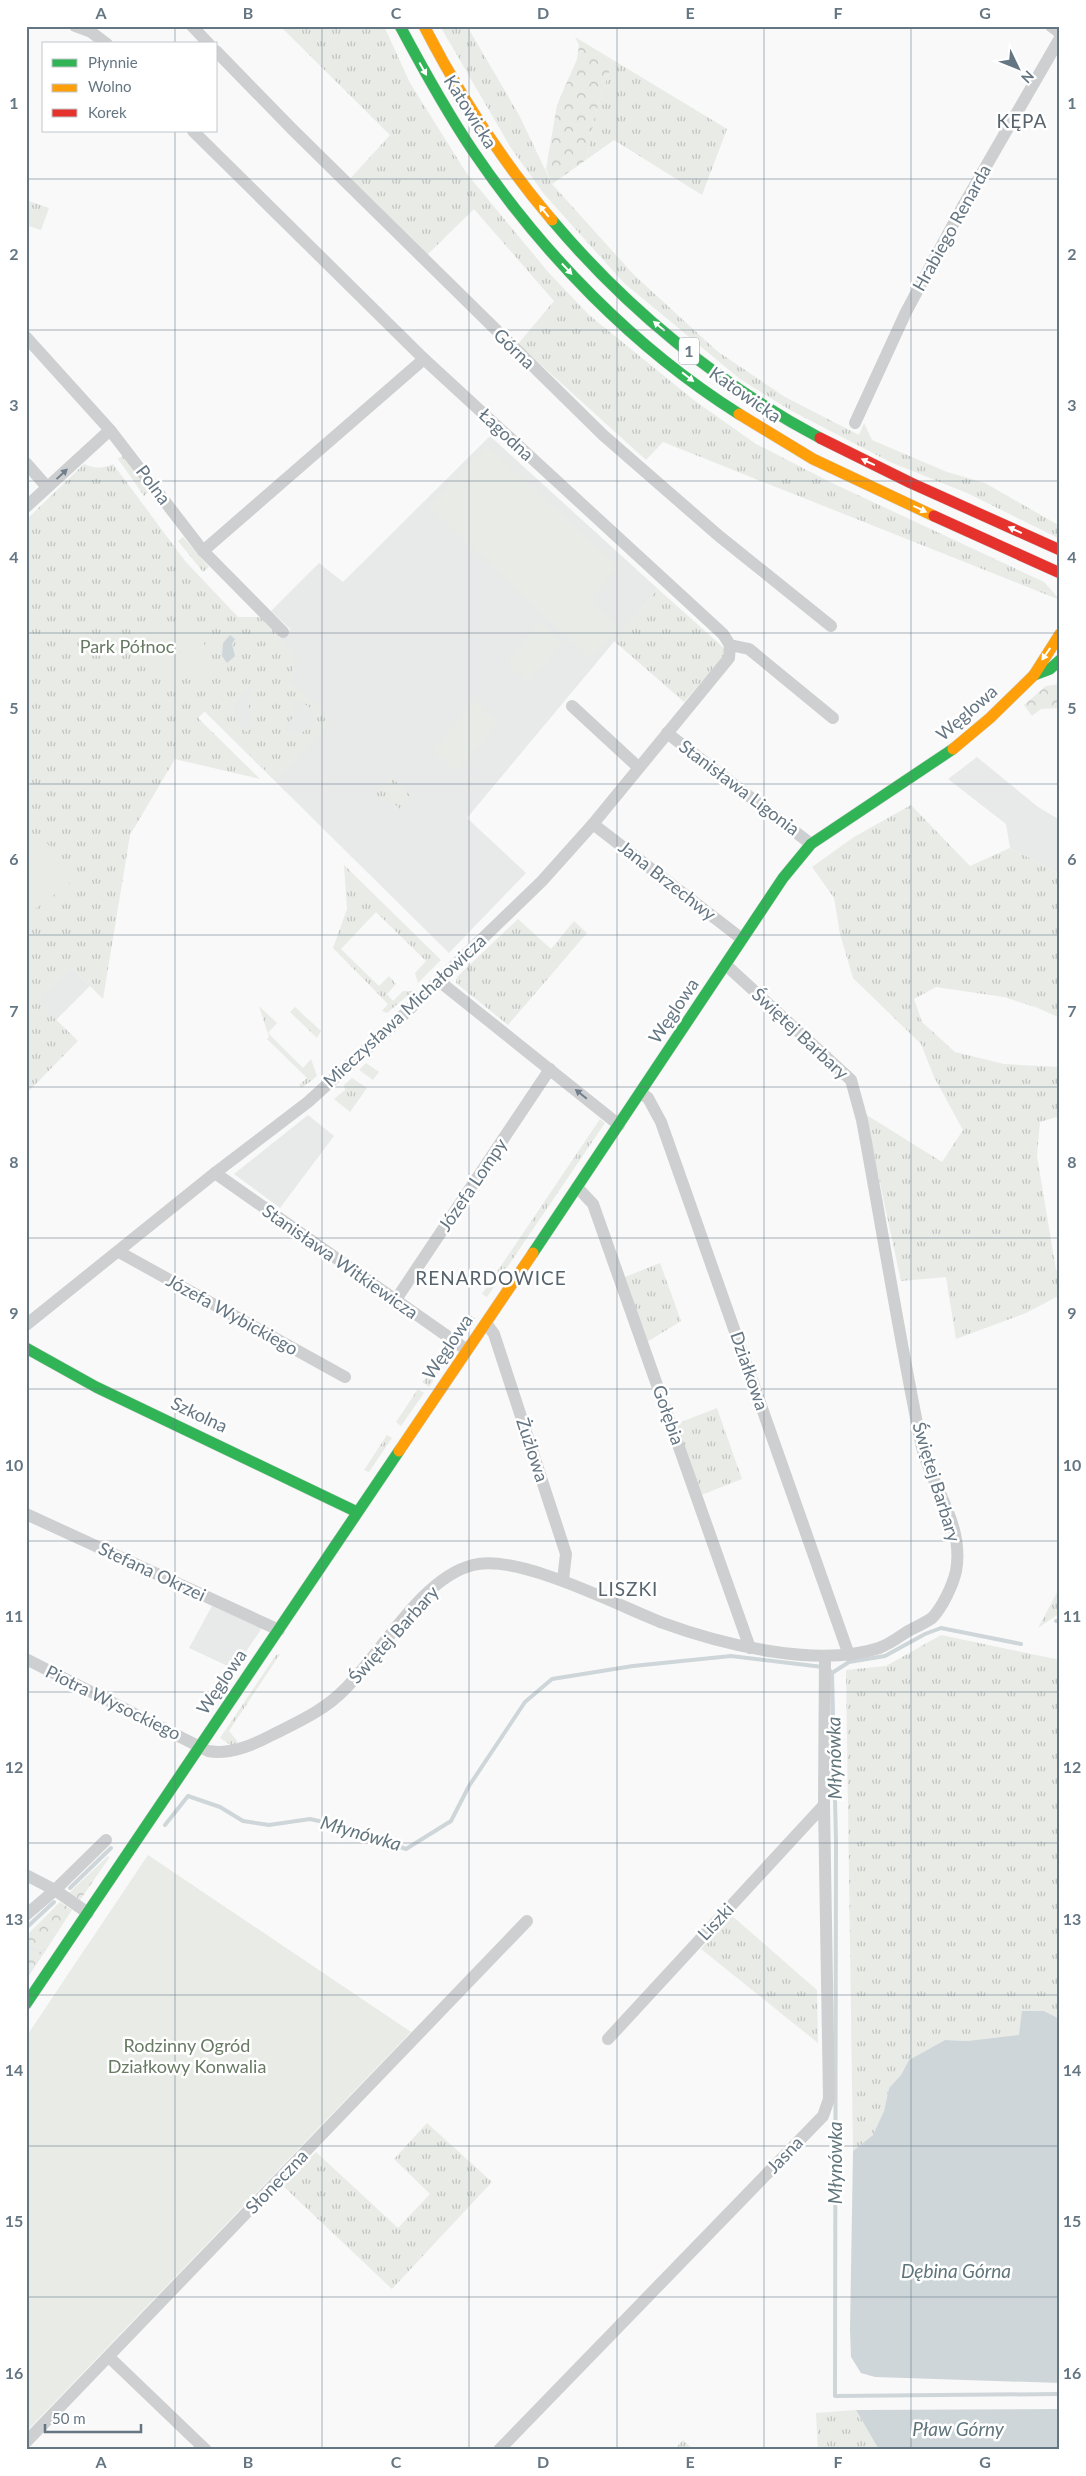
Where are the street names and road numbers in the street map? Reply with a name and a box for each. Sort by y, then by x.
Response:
street label: Katowicka [440,71,502,152]
street label: Hrabiego Renarda [907,160,995,295]
street label: Górna [490,323,540,373]
road number: 1 [679,338,699,364]
street label: Katowicka [706,362,786,427]
street label: Łagodna [475,403,539,465]
street label: Polna [132,460,176,509]
street label: Węglowa [931,680,1001,745]
street label: Stanisława Ligonia [675,735,804,840]
street label: Jana Brzechwy [615,835,721,925]
street label: Mieczysława Michałowicza [318,929,490,1091]
street label: Węglowa [643,974,703,1047]
street label: Świętej Barbary [748,983,854,1084]
street label: Józefa Lompy [433,1133,512,1235]
street label: Stanisława Witkiewicza [258,1199,423,1323]
street label: Józefa Wybickiego [163,1269,302,1359]
street label: Węglowa [417,1310,477,1383]
street label: Działkowa [726,1328,774,1413]
street label: Gołębia [649,1382,689,1447]
street label: Szkolna [168,1392,231,1437]
street label: Żużlowa [512,1415,554,1484]
street label: Świętej Barbary [908,1419,966,1545]
street label: Stefana Okrzei [95,1537,210,1606]
street label: Świętej Barbary [344,1580,443,1688]
street label: Węglowa [191,1645,251,1718]
street label: Piotra Wysockiego [42,1660,185,1744]
street label: Liszki [693,1898,738,1945]
street label: Jasna [761,2131,807,2177]
street label: Słoneczna [240,2145,312,2218]

